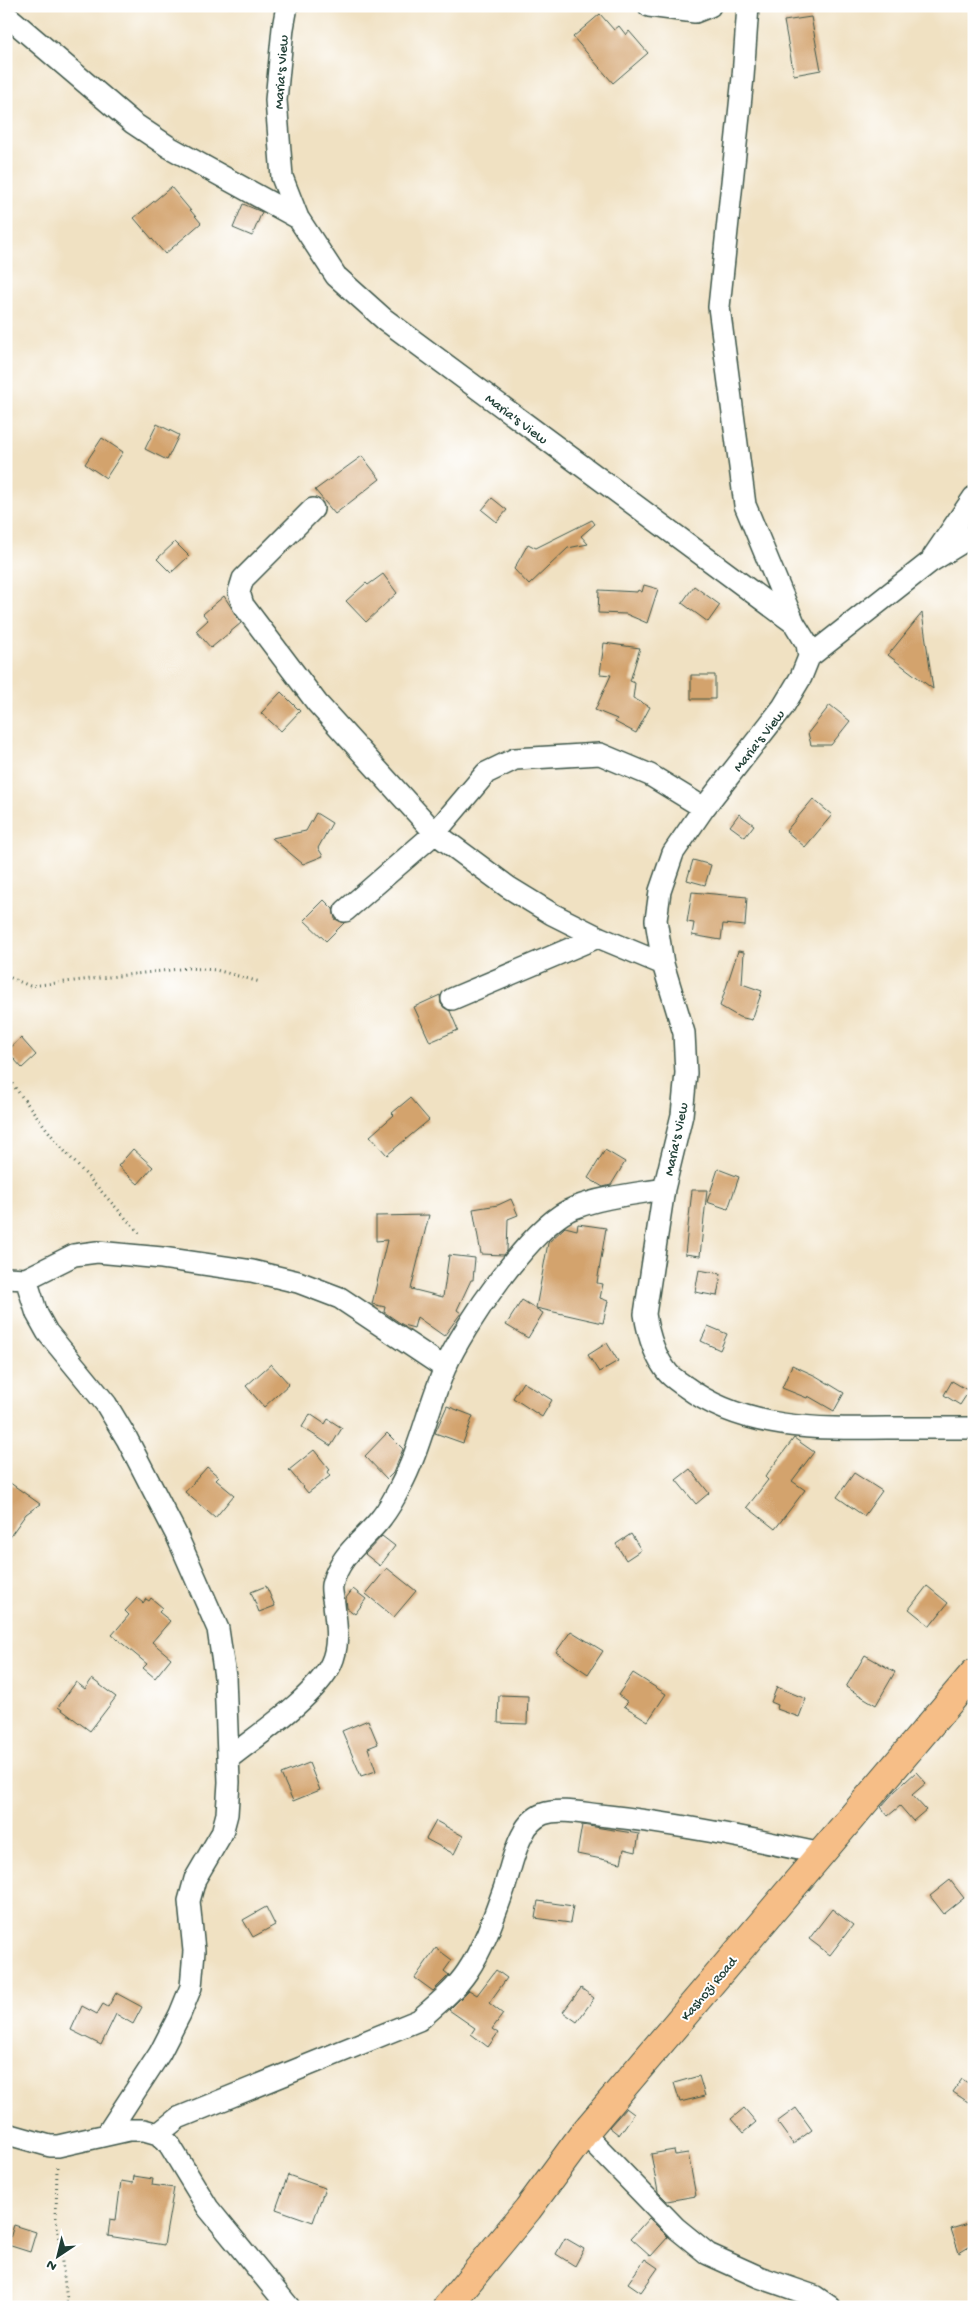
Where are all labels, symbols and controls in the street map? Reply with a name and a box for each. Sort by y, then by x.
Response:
street label: Maria's View [271,34,294,110]
street label: Maria's View [481,391,550,449]
street label: Maria's View [730,707,790,776]
street label: Maria's View [661,1101,694,1178]
street label: Kashozi Road [678,1953,743,2025]
north arrow [32,2230,82,2280]
text: N [43,2255,61,2274]

